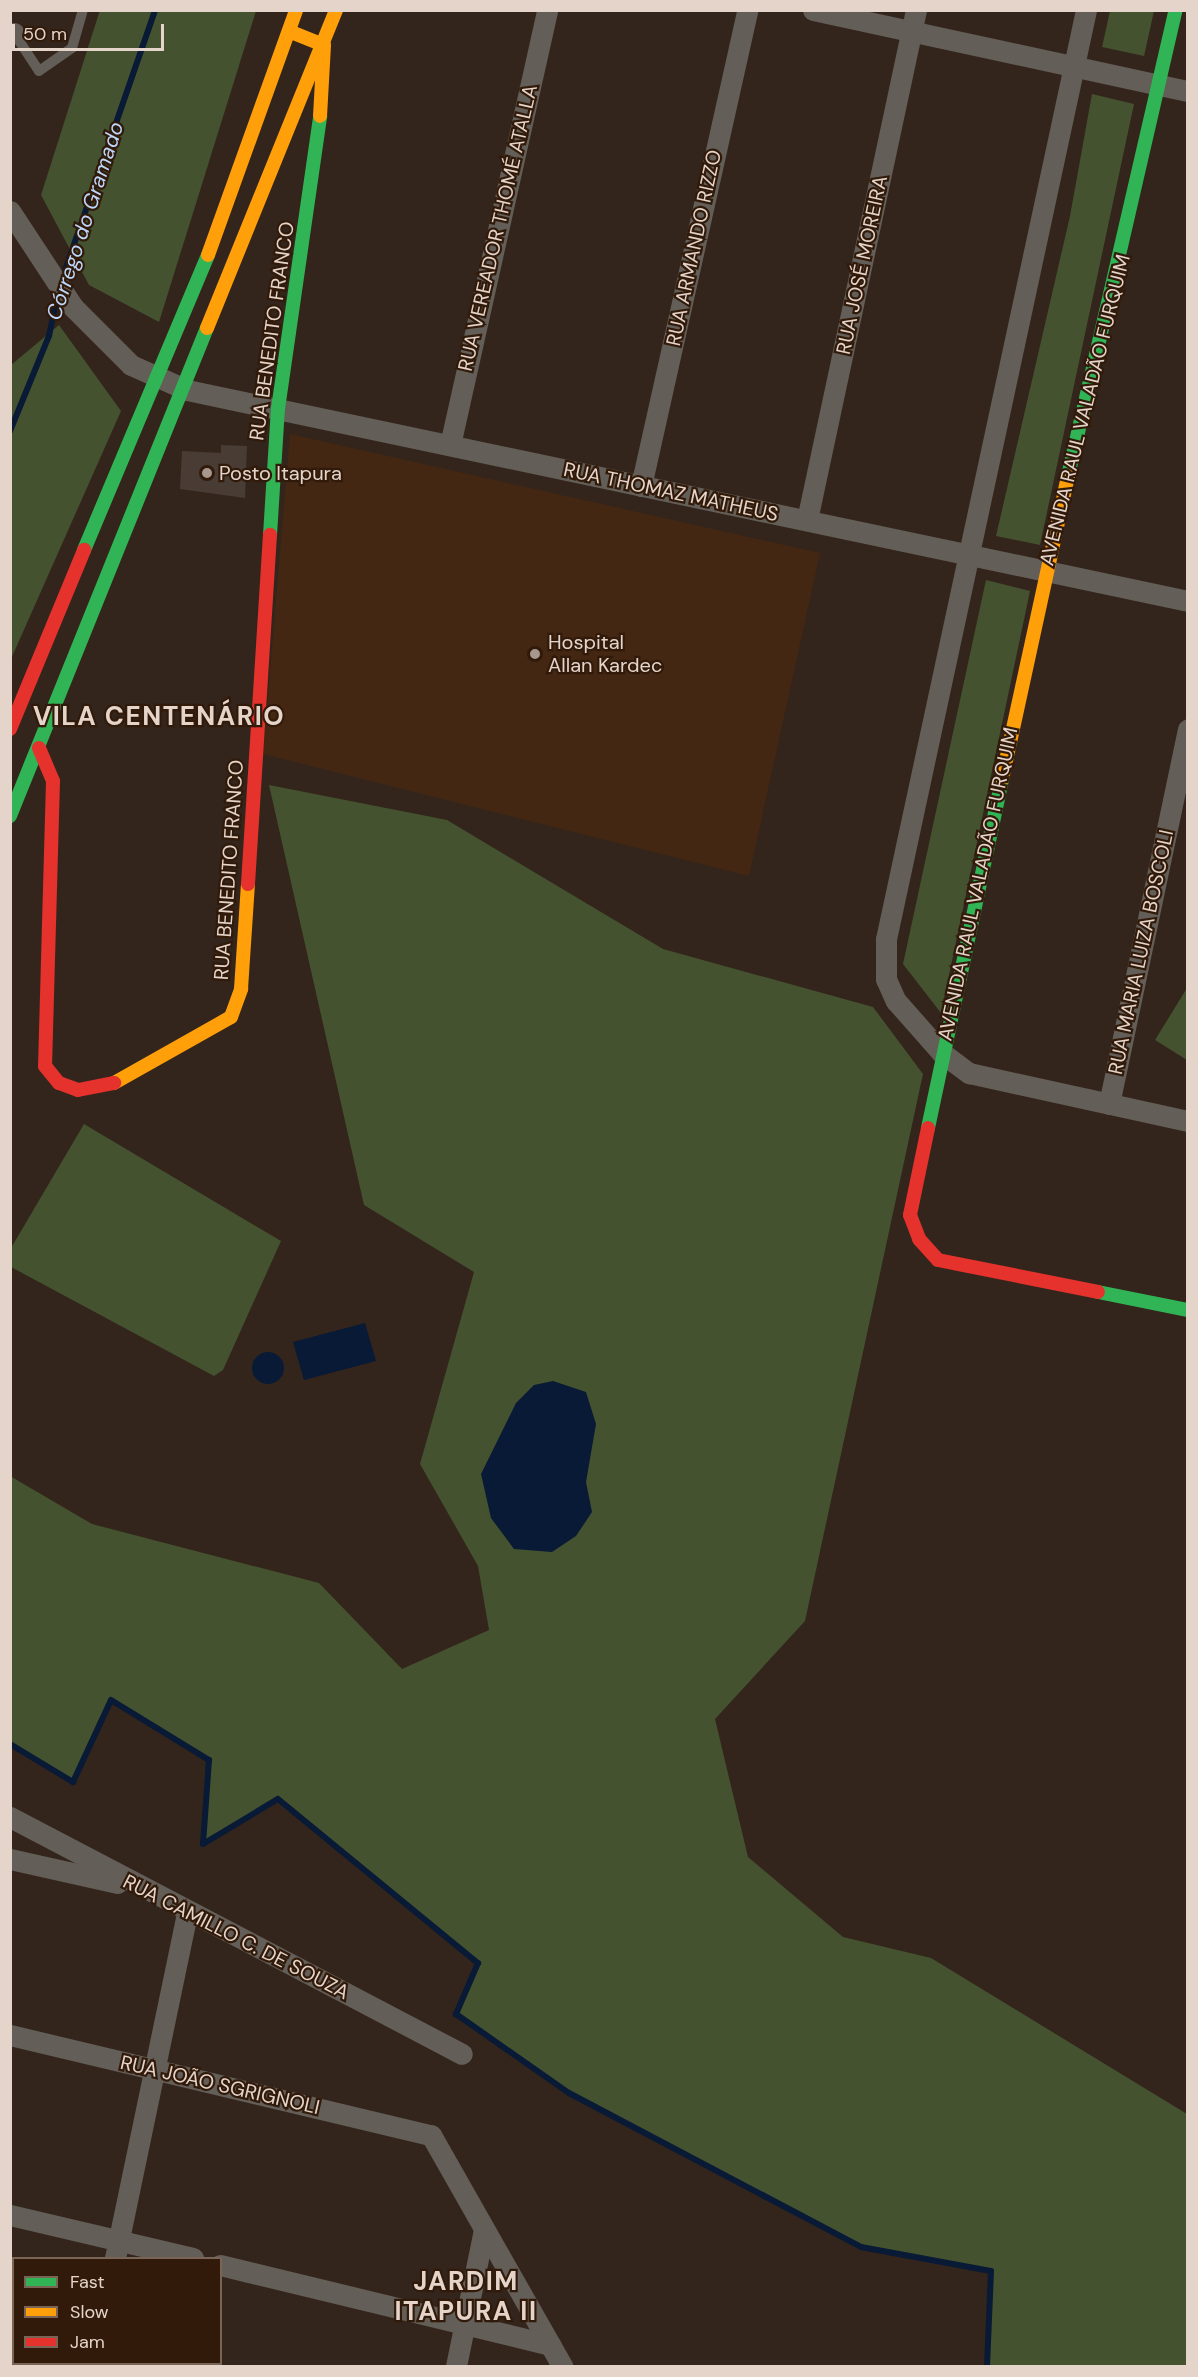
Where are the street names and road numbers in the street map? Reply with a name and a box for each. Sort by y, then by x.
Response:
street label: RUA VEREADOR THOMÉ ATALLA [453,82,543,374]
street label: RUA ARMANDO RIZZO [661,148,727,348]
street label: RUA JOSÉ MOREIRA [831,173,893,357]
street label: RUA BENEDITO FRANCO [245,220,299,442]
street label: AVENIDA RAUL VALADÃO FURQUIM [1035,252,1135,568]
street label: RUA THOMAZ MATHEUS [561,458,781,526]
street label: AVENIDA RAUL VALADÃO FURQUIM [933,725,1023,1043]
street label: RUA BENEDITO FRANCO [209,759,249,981]
street label: RUA MARIA LUIZA BOSCOLI [1103,827,1179,1077]
street label: RUA CAMILLO C. DE SOUZA [119,1869,353,2005]
street label: RUA JOÃO SGRIGNOLI [118,2050,322,2120]

